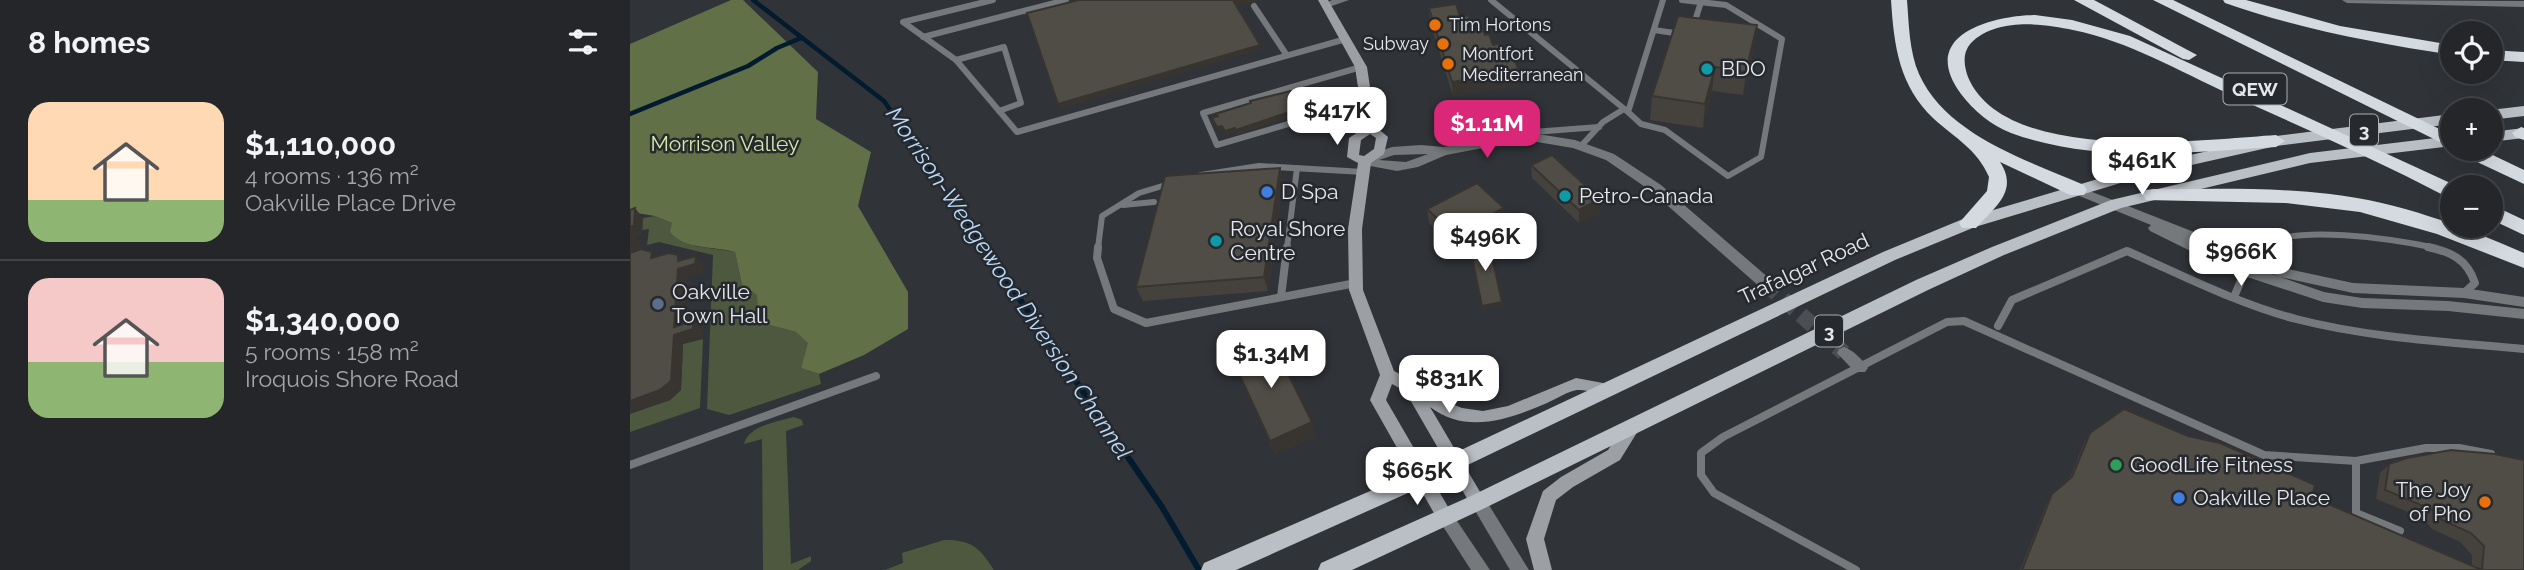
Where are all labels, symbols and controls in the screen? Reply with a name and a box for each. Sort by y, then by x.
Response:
place label: Tim Hortons [1449,14,1551,35]
marker: Tim Hortons [1427,17,1443,33]
map controls [2440,21,2503,238]
button: locate [2440,21,2503,84]
icon: filters [564,23,602,61]
text: 8 homes [28,25,150,60]
place label: Subway [1363,33,1429,54]
marker: Subway [1435,36,1451,52]
place label: Montfort Mediterranean [1462,43,1584,85]
marker: Montfort Mediterranean [1440,56,1456,72]
place label: BDO [1721,56,1766,81]
marker: BDO [1699,61,1715,77]
road number: QEW [2224,74,2286,104]
pin: $417K [1288,88,1386,147]
text: $417K [1303,96,1371,123]
button: + [2440,98,2503,161]
pin: $1.11M [1430,100,1544,160]
water label: Morrison-Wedgewood Diversion Channel [881,101,1138,464]
text: $1.11M [1450,109,1524,136]
road number: 3 [2350,114,2378,146]
text: $1,110,000 [245,127,396,162]
icon: home [84,130,168,214]
park label: Morrison Valley [650,131,800,156]
pin: $461K [2093,138,2191,197]
text: $461K [2108,146,2176,173]
text: 4 rooms · 136 m² [245,162,419,189]
button: − [2440,175,2503,238]
place label: D Spa [1281,179,1339,204]
place label: Petro-Canada [1579,183,1714,208]
marker: D Spa [1259,184,1275,200]
marker: Petro-Canada [1557,188,1573,204]
text: Oakville Place Drive [245,189,456,216]
pin: $496K [1436,214,1534,273]
place label: Royal Shore Centre [1230,216,1345,265]
text: $496K [1450,222,1520,249]
street label: Trafalgar Road [1735,227,1873,310]
pin: $966K [2192,229,2290,288]
marker: Royal Shore Centre [1208,233,1224,249]
text: $966K [2205,237,2277,264]
place label: Oakville Town Hall [672,279,768,328]
marker: Oakville Town Hall [650,296,666,312]
text: $1,340,000 [245,303,400,338]
icon: home [84,306,168,390]
road number: 3 [1815,316,1843,346]
pin: $1.34M [1214,330,1328,390]
text: 5 rooms · 158 m² [245,338,419,365]
text: $1.34M [1233,339,1309,366]
pin: $831K [1400,356,1498,415]
text: $831K [1415,364,1483,391]
text: Iroquois Shore Road [245,365,459,392]
pin: $665K [1368,448,1466,507]
place label: GoodLife Fitness [2130,452,2293,477]
text: $665K [1382,456,1452,483]
marker: GoodLife Fitness [2108,457,2124,473]
place label: The Joy of Pho [2395,477,2471,526]
place label: Oakville Place [2193,485,2330,510]
marker: Oakville Place [2171,490,2187,506]
marker: The Joy of Pho [2477,494,2493,510]

